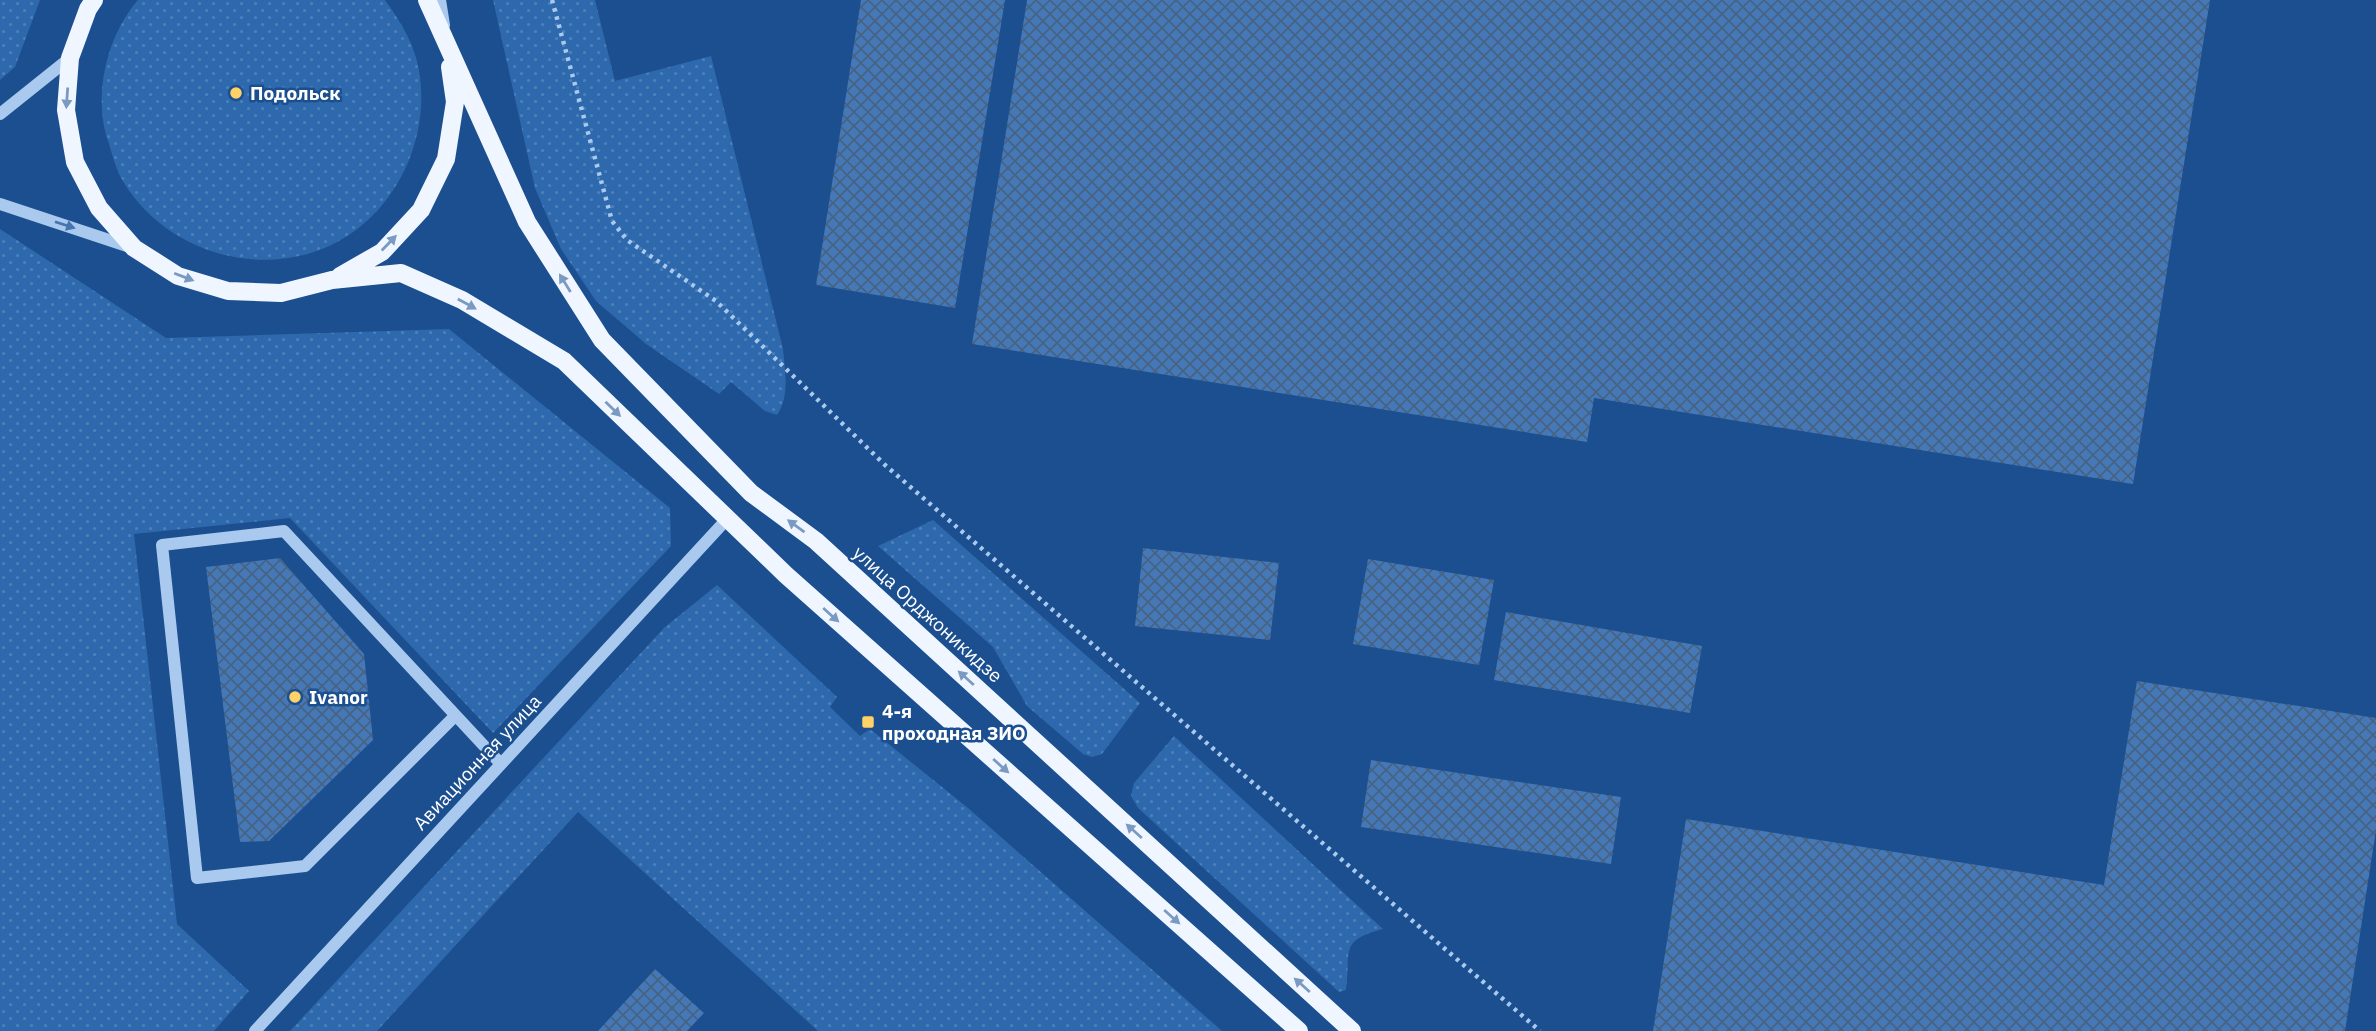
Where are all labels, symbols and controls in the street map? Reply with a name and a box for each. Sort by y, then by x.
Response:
place label: Подольск [250,81,340,105]
marker: Подольск [228,85,244,101]
one-way arrow [61,87,72,109]
one-way arrow [54,220,75,231]
one-way arrow [381,235,398,252]
one-way arrow [173,271,194,282]
one-way arrow [559,273,572,292]
one-way arrow [457,298,477,310]
one-way arrow [604,400,621,416]
one-way arrow [787,519,805,533]
street label: улица Орджоникидзе [848,540,1008,688]
one-way arrow [823,607,840,622]
one-way arrow [958,670,975,686]
place label: Ivanor [309,685,368,709]
marker: Ivanor [287,689,303,705]
street label: Авиационная улица [408,689,546,835]
place label: 4-я проходная ЗИО [882,699,1026,745]
marker: 4-я проходная ЗИО [860,714,876,730]
one-way arrow [993,758,1010,773]
one-way arrow [1126,824,1143,840]
one-way arrow [1163,909,1180,925]
one-way arrow [1293,977,1311,993]

